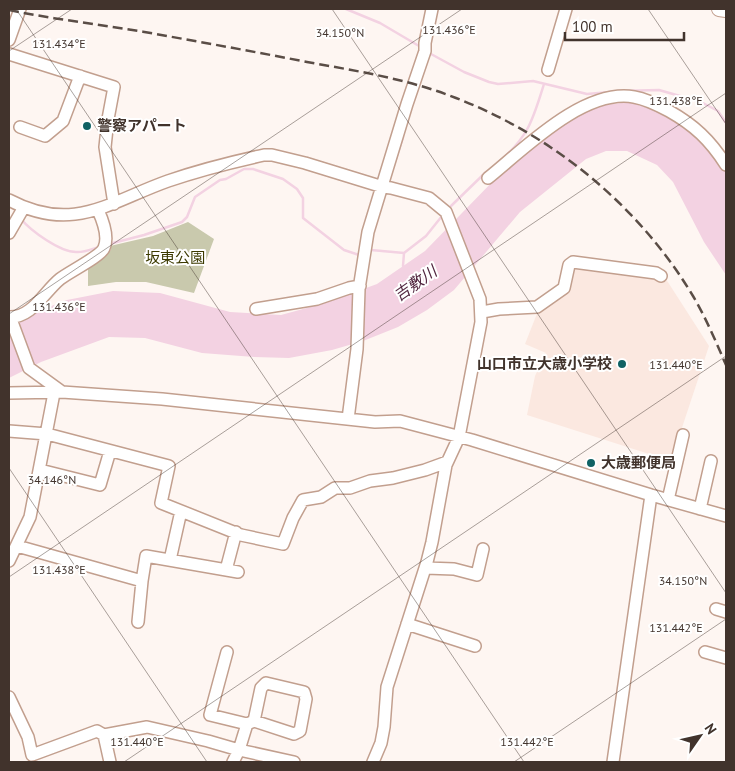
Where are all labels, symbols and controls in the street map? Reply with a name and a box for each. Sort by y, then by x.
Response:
scale bar [565,10,684,42]
text: 100 m [572,17,613,36]
text: 131.436°E [422,22,476,37]
text: 34.150°N [316,25,364,40]
text: 131.434°E [32,36,86,51]
text: 131.438°E [649,93,703,108]
place label: 警察アパート [97,116,187,135]
marker: 警察アパート [81,120,93,132]
park label: 坂東公園 [145,248,205,267]
water label: 吉敷川 [390,260,442,305]
text: 131.436°E [32,299,86,314]
place label: 山口市立大歳小学校 [477,354,612,373]
text: 131.440°E [649,357,703,372]
marker: 山口市立大歳小学校 [616,358,628,370]
place label: 大歳郵便局 [601,453,676,472]
marker: 大歳郵便局 [585,457,597,469]
text: 34.146°N [28,472,76,487]
text: 131.438°E [32,562,86,577]
text: 34.150°N [659,573,707,588]
text: 131.442°E [649,620,703,635]
north arrow [675,711,725,761]
text: N [701,720,721,738]
text: 131.440°E [110,734,164,749]
text: 131.442°E [500,734,554,749]

